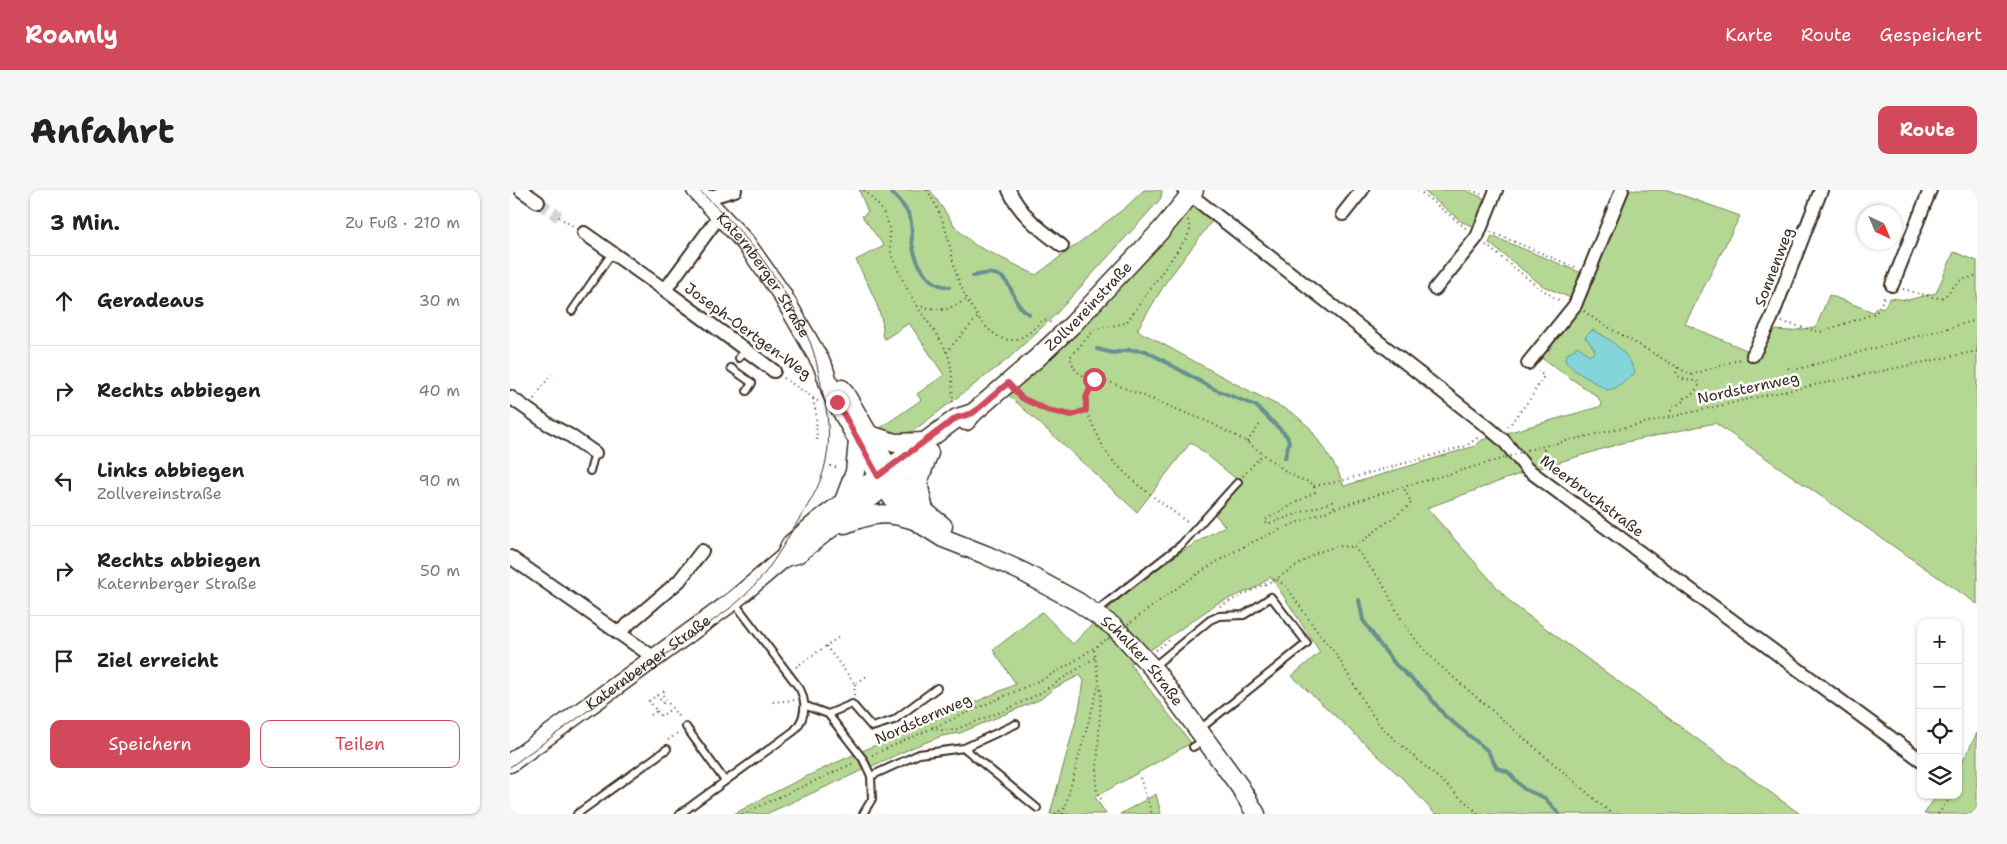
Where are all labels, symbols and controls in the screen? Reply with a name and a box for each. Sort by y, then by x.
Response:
text: Roamly [25,19,118,51]
text: Karte [1725,23,1773,47]
text: Route [1801,23,1852,47]
text: Gespeichert [1880,23,1982,47]
button: Route [1878,106,1977,154]
text: Anfahrt [30,107,174,154]
north arrow [1857,205,1902,250]
street label: Katernberger Straße [712,208,815,341]
text: 3 Min. [50,209,120,237]
text: Zu Fuß · 210 m [345,212,460,233]
street label: Sonnenweg [1750,225,1798,309]
street label: Zollvereinstraße [1041,257,1136,355]
street label: Joseph-Oertgen-Weg [681,278,815,384]
icon: ahead [50,287,78,315]
text: Geradeaus [97,288,204,313]
text: 30 m [419,290,460,311]
street label: Nordsternweg [1695,367,1801,409]
route start [1083,368,1106,391]
icon: right [50,377,78,405]
text: Rechts abbiegen [97,378,261,403]
text: 40 m [418,380,460,401]
route end [826,391,849,414]
street label: Meerbruchstraße [1536,450,1648,542]
text: Links abbiegen [97,458,244,483]
icon: left [50,467,78,495]
text: 90 m [419,470,460,491]
text: Zollvereinstraße [97,483,222,504]
text: Rechts abbiegen [97,548,261,573]
icon: right [50,557,78,585]
text: 50 m [420,560,460,581]
text: Katernberger Straße [97,573,257,594]
street label: Katernberger Straße [582,610,715,715]
street label: Schalker Straße [1097,611,1188,710]
map controls [1917,619,1962,799]
button: + [1917,619,1962,664]
icon: arrive [50,647,78,675]
text: Ziel erreicht [97,648,218,673]
button: − [1917,664,1962,709]
street label: Nordsternweg [872,689,974,749]
button: locate [1917,709,1962,754]
button: Speichern [50,720,250,768]
button: Teilen [260,720,460,768]
button: layers [1917,754,1962,799]

